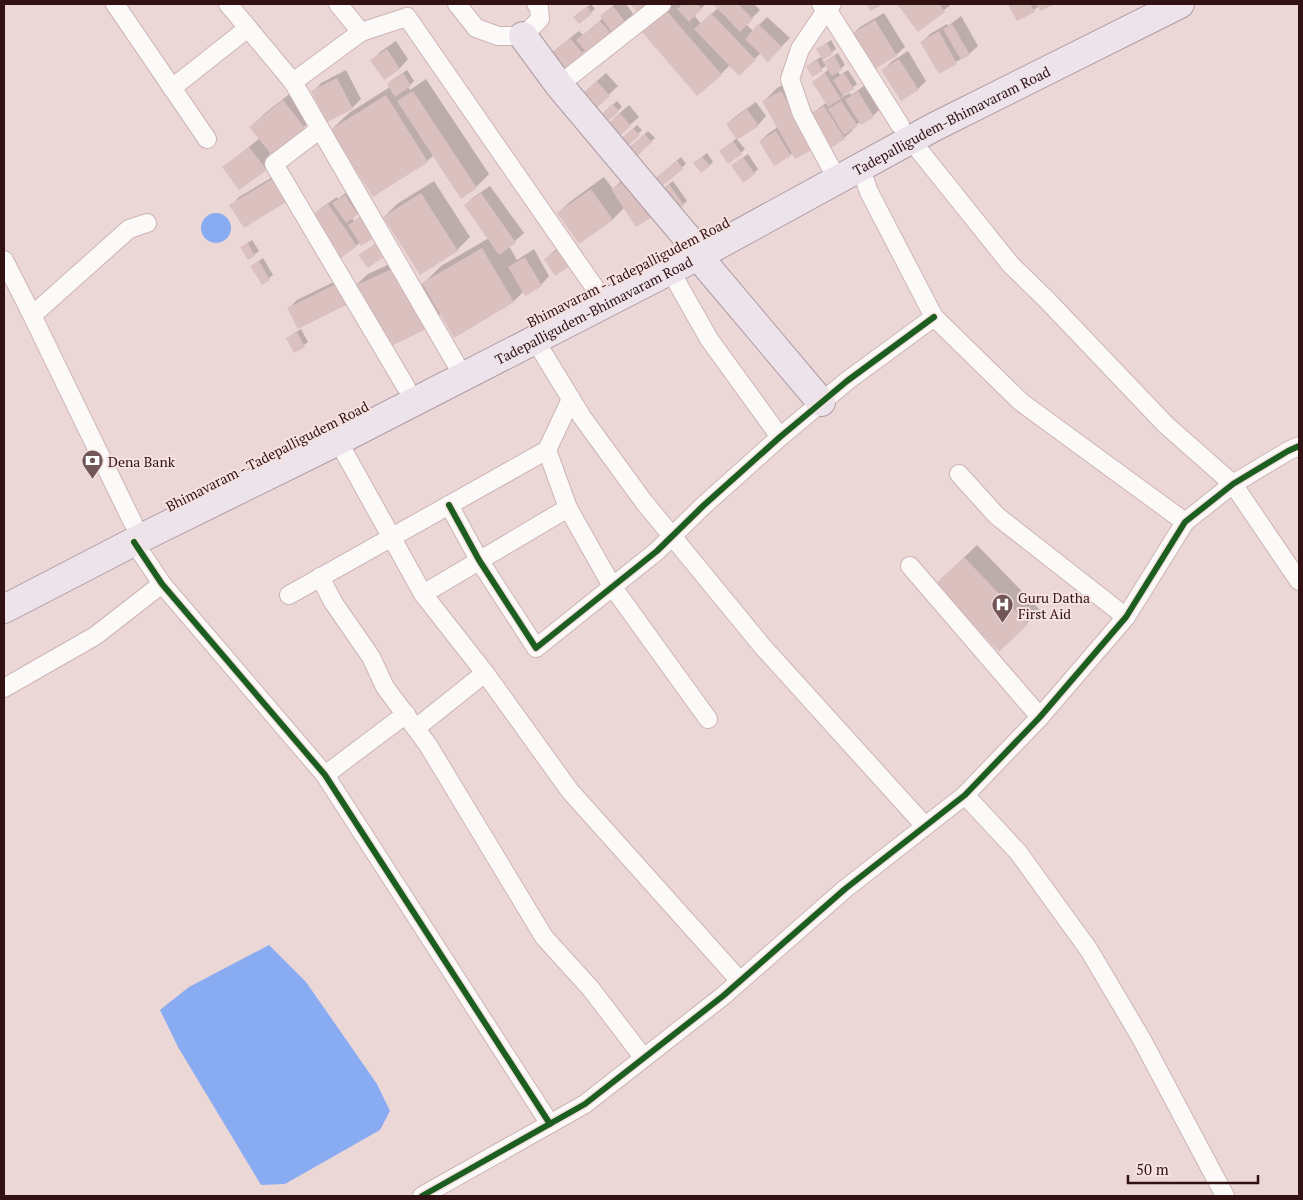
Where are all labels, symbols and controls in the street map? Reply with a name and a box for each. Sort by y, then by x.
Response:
street label: Tadepalligudem-Bhimavaram Road [849,61,1053,179]
street label: Bhimavaram - Tadepalligudem Road [523,212,733,332]
street label: Tadepalligudem-Bhimavaram Road [491,251,696,368]
street label: Bhimavaram - Tadepalligudem Road [162,396,372,516]
bank icon: Dena Bank [80,449,104,480]
place label: Dena Bank [108,452,176,471]
place label: Guru Datha First Aid [1018,588,1090,623]
hospital icon: Guru Datha First Aid [990,593,1014,624]
scale bar [1128,1152,1258,1184]
text: 50 m [1136,1159,1169,1179]

